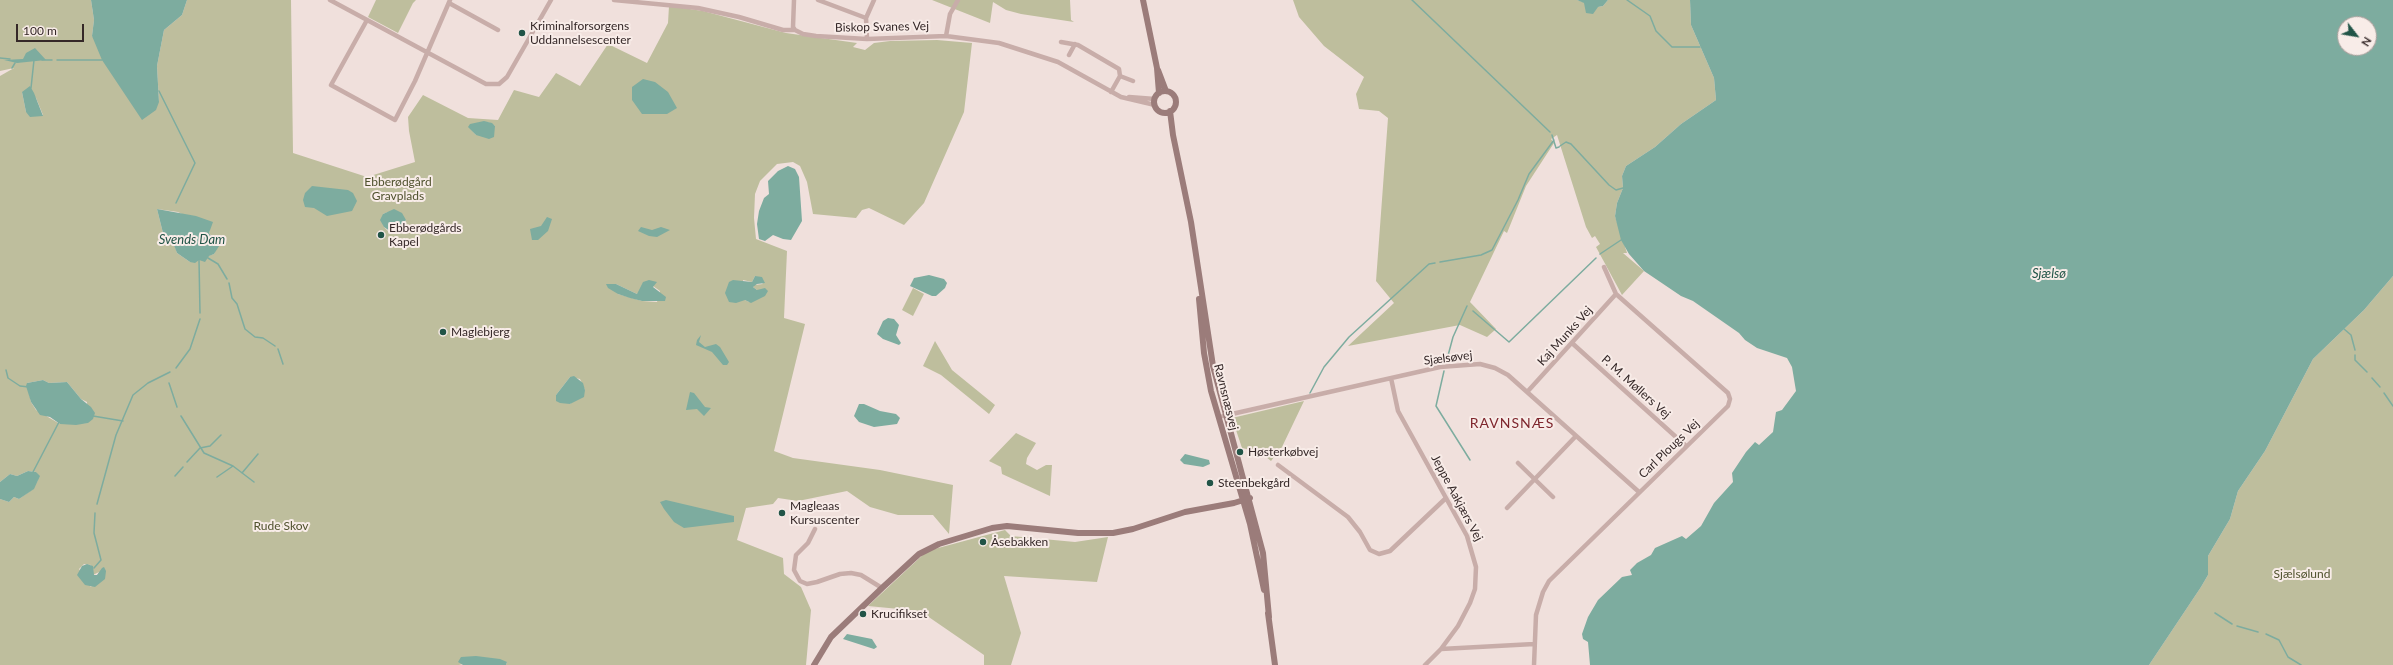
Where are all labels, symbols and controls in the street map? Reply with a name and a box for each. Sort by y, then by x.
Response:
scale bar [18,16,86,42]
north arrow [2337,16,2377,56]
place label: Kriminalforsorgens Uddannelsescenter [530,19,631,47]
street label: Biskop Svanes Vej [835,19,929,35]
text: 100 m [23,23,57,38]
marker: Kriminalforsorgens Uddannelsescenter [517,28,527,38]
text: N [2359,35,2375,49]
park label: Ebberødgård Gravplads [364,175,432,203]
place label: Ebberødgårds Kapel [389,221,462,249]
marker: Ebberødgårds Kapel [376,230,386,240]
water label: Svends Dam [159,232,225,248]
water label: Sjælsø [2032,266,2066,282]
street label: Kaj Munks Vej [1535,303,1595,369]
place label: Maglebjerg [451,325,510,339]
marker: Maglebjerg [438,327,448,337]
street label: Sjælsøvej [1423,348,1473,368]
street label: P. M. Møllers Vej [1599,352,1673,422]
street label: Ravnsnæsvej [1211,362,1241,432]
district label: RAVNSNÆS [1470,415,1554,431]
street label: Carl Plougs Vej [1636,416,1702,482]
place label: Høsterkøbvej [1248,445,1318,459]
marker: Høsterkøbvej [1235,447,1245,457]
street label: Jeppe Aakjærs Vej [1428,452,1486,544]
place label: Steenbekgård [1218,476,1290,490]
marker: Steenbekgård [1205,478,1215,488]
place label: Magleaas Kursuscenter [790,499,859,527]
marker: Magleaas Kursuscenter [777,508,787,518]
park label: Rude Skov [253,519,309,533]
place label: Åsebakken [991,535,1048,549]
marker: Åsebakken [978,537,988,547]
park label: Sjælsølund [2274,567,2330,581]
place label: Krucifikset [871,607,927,621]
marker: Krucifikset [858,609,868,619]

